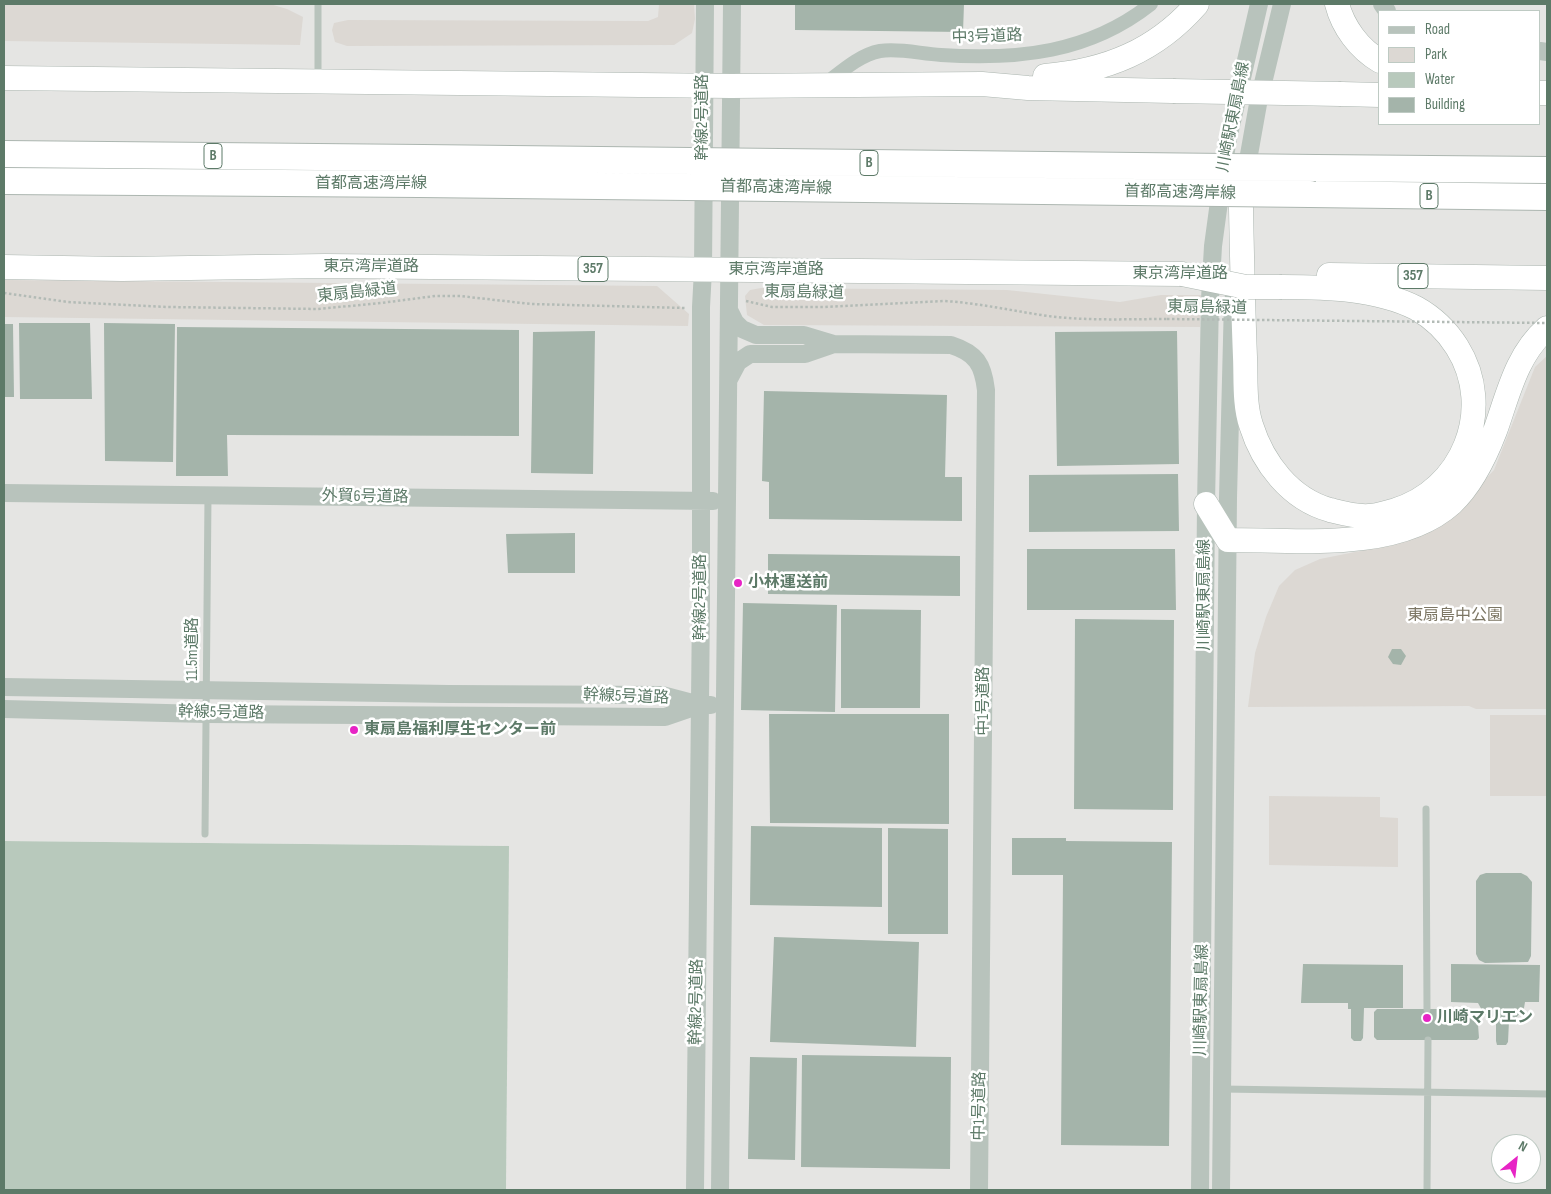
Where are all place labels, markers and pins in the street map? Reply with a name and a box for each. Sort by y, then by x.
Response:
place label: 小林運送前 [748,573,828,593]
marker: 小林運送前 [732,577,744,589]
place label: 東扇島福利厚生センター前 [364,720,556,740]
marker: 東扇島福利厚生センター前 [348,724,360,736]
place label: 川崎マリエン [1437,1008,1533,1028]
marker: 川崎マリエン [1421,1012,1433,1024]

